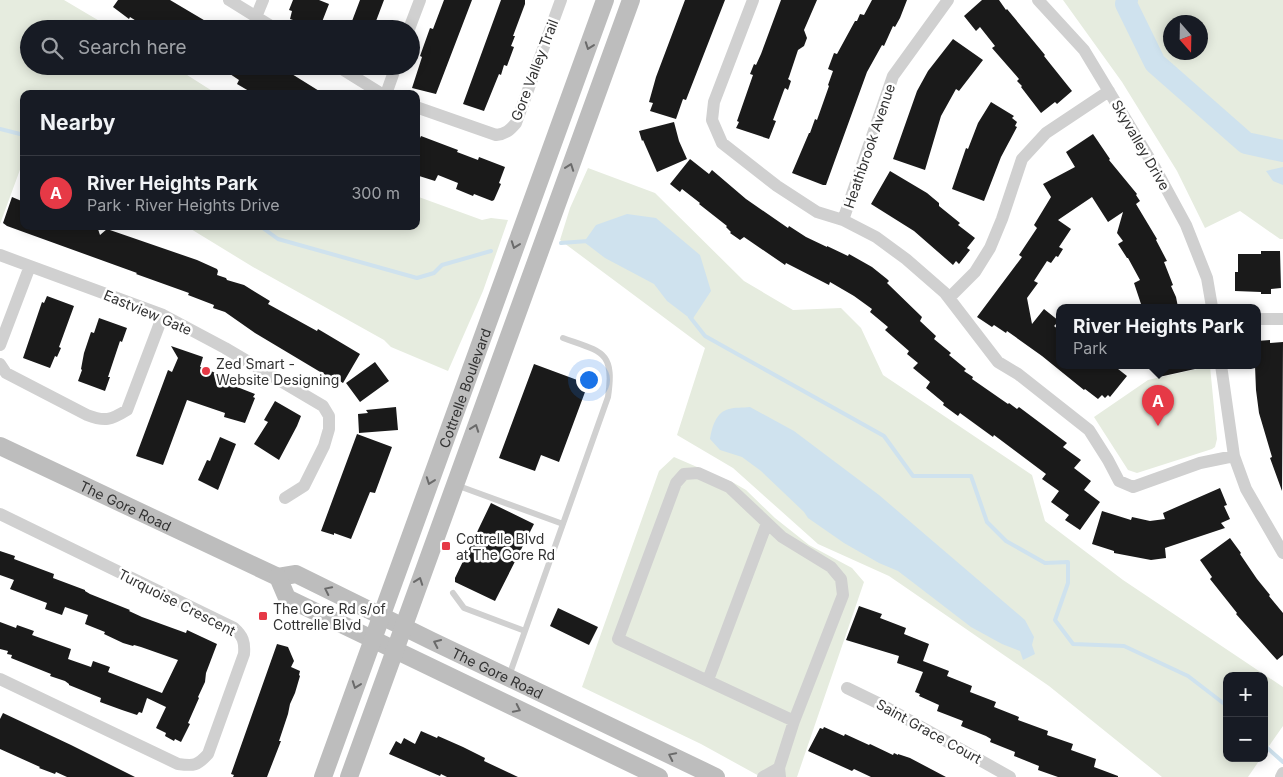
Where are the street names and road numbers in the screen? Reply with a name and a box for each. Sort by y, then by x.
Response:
street label: Gore Valley Trail [507,17,561,123]
street label: Heathbrook Avenue [840,81,898,211]
street label: Skyvalley Drive [1108,97,1174,193]
street label: Eastview Gate [101,286,195,338]
street label: Cottrelle Boulevard [435,326,494,450]
street label: The Gore Road [77,476,174,534]
street label: Turquoise Crescent [116,565,239,639]
street label: The Gore Road [449,643,546,702]
street label: Saint Grace Court [873,695,985,767]

